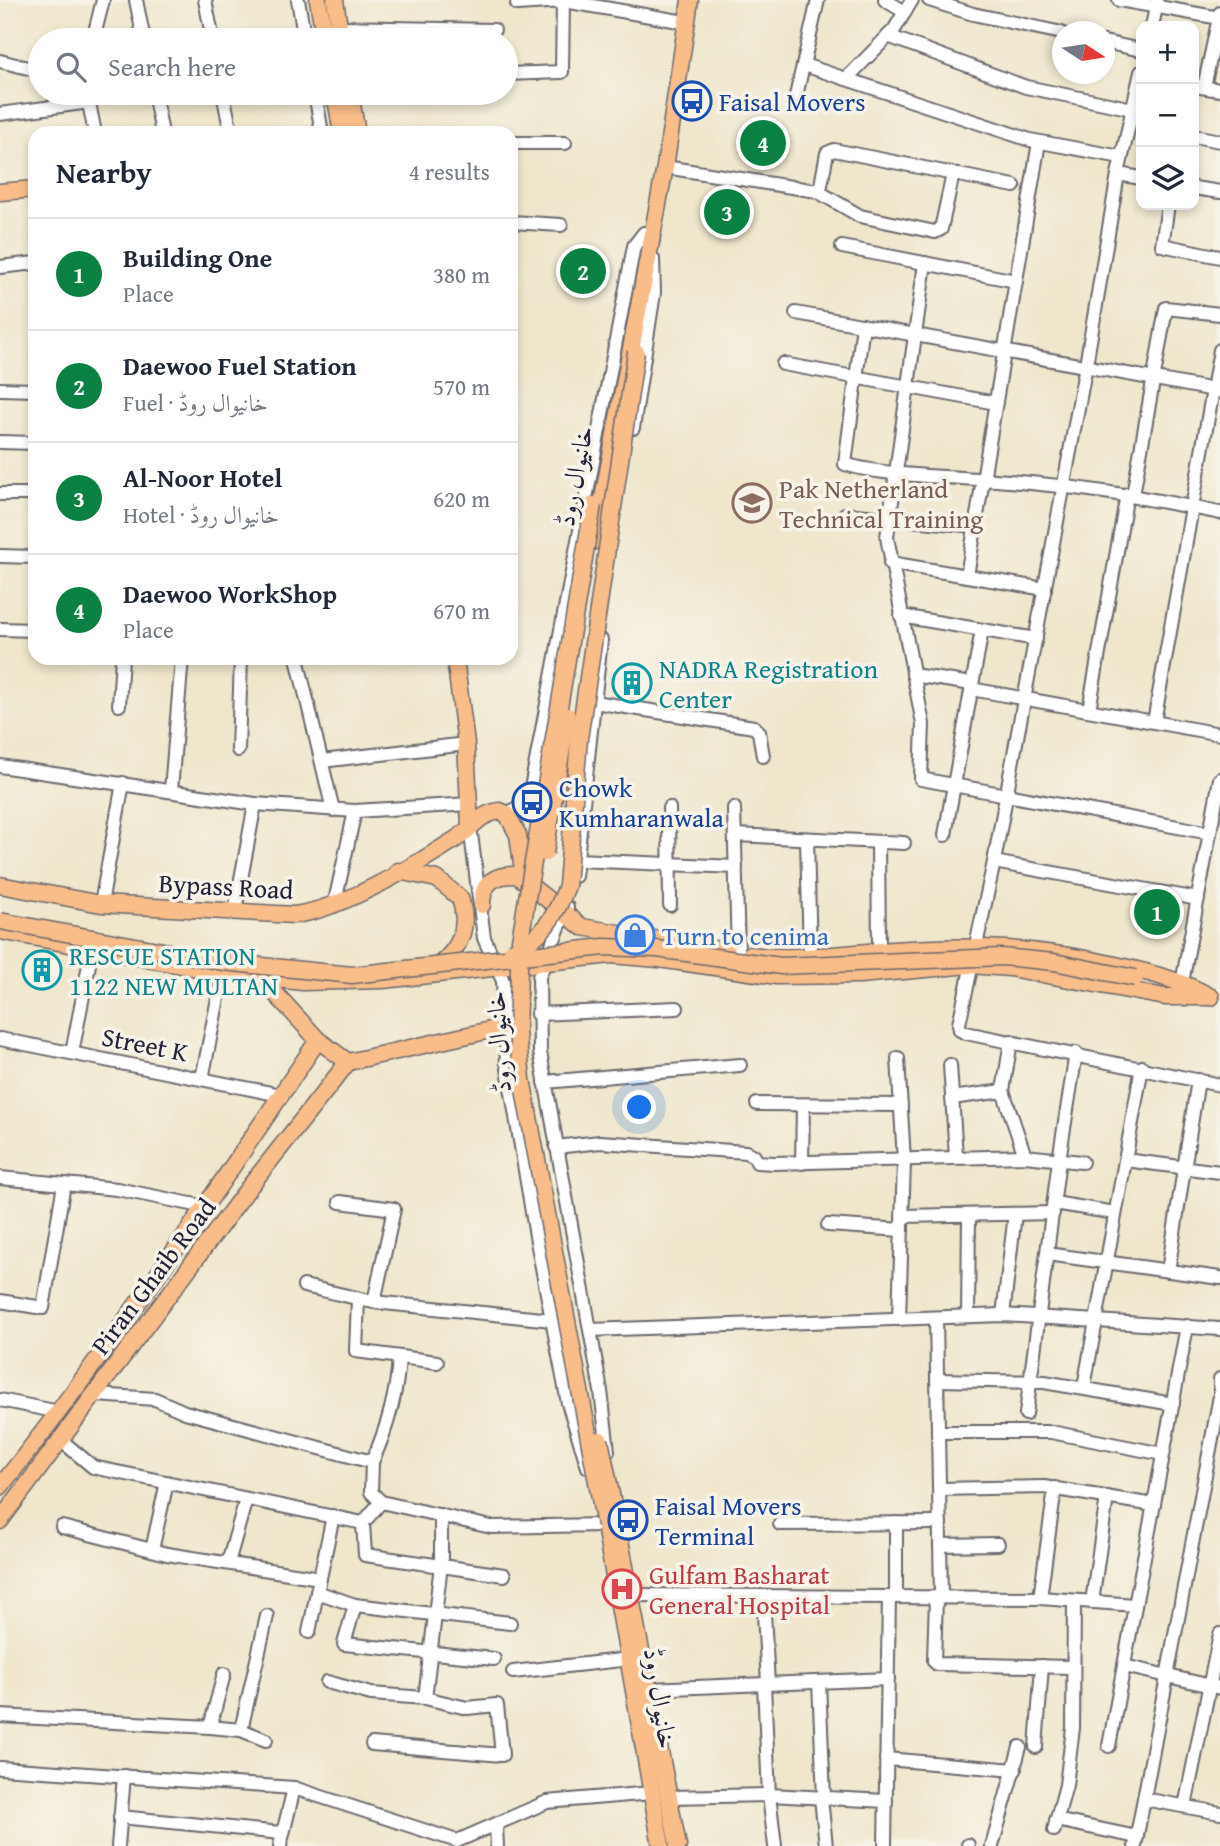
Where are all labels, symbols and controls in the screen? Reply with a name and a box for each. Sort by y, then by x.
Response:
north arrow [1052,21,1115,84]
map controls [1136,21,1199,210]
button: + [1136,21,1199,84]
search box [28,28,518,105]
text: Search here [108,47,236,86]
icon: search [52,48,90,86]
bus stop icon: Faisal Movers [671,80,713,122]
place label: Faisal Movers [719,82,866,121]
button: − [1136,84,1199,147]
pin: 4 [740,117,786,169]
button: layers [1136,147,1199,210]
text: Nearby [56,150,152,194]
text: 4 results [409,155,490,188]
pin: 3 [704,186,750,238]
text: Building One [123,238,272,277]
pin: 2 [560,245,606,297]
text: 1 [73,258,85,291]
text: 380 m [433,258,490,291]
text: Place [123,277,174,310]
text: Daewoo Fuel Station [123,346,357,385]
text: 2 [73,370,85,403]
text: 570 m [433,370,490,403]
text: Fuel · خانیوال روڈ [123,386,268,419]
street label: خانیوال روڈ [545,422,603,530]
text: Al-Noor Hotel [123,458,282,497]
place label: Pak Netherland Technical Training [779,469,983,538]
text: 3 [73,482,85,515]
text: 620 m [433,482,490,515]
school or university icon: Pak Netherland Technical Training [731,482,773,524]
text: Hotel · خانیوال روڈ [123,498,279,531]
text: Daewoo WorkShop [123,574,337,613]
text: 4 [73,594,85,627]
text: 670 m [433,594,490,627]
text: Place [123,613,174,646]
place label: NADRA Registration Center [659,649,878,718]
building icon: NADRA Registration Center [611,662,653,704]
place label: Chowk Kumharanwala [559,768,725,837]
bus stop icon: Chowk Kumharanwala [511,781,553,823]
street label: Bypass Road [158,863,294,909]
pin: 1 [1134,886,1180,938]
shop icon: Turn to cenima [614,914,656,956]
place label: Turn to cenima [662,916,830,955]
place label: RESCUE STATION 1122 NEW MULTAN [69,936,278,1005]
building icon: RESCUE STATION 1122 NEW MULTAN [21,949,63,991]
street label: خانیوال روڈ [475,990,521,1094]
street label: Street K [99,1017,192,1072]
your location [622,1090,656,1124]
street label: Piran Ghaib Road [81,1189,225,1363]
place label: Faisal Movers Terminal [655,1486,802,1555]
bus stop icon: Faisal Movers Terminal [607,1499,649,1541]
place label: Gulfam Basharat General Hospital [649,1555,830,1624]
hospital icon: Gulfam Basharat General Hospital [601,1568,643,1610]
street label: خانیوال روڈ [634,1645,688,1751]

